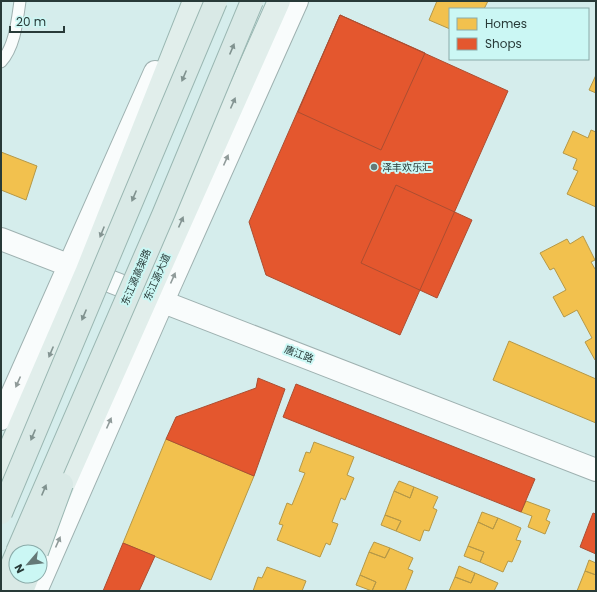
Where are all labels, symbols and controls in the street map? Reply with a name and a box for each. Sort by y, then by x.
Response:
scale bar [10,8,64,34]
legend [449,8,589,60]
text: 20 m [16,13,46,30]
text: Homes [485,15,527,32]
text: Shops [485,35,522,52]
one-way arrow [229,43,235,54]
one-way arrow [181,70,187,82]
one-way arrow [230,98,236,109]
one-way arrow [223,154,229,165]
place label: 泽丰欢乐汇 [382,160,432,175]
marker: 泽丰欢乐汇 [369,162,379,172]
one-way arrow [131,190,137,201]
one-way arrow [178,216,184,228]
one-way arrow [98,227,104,239]
street label: 东江源高架路 [117,246,155,308]
street label: 东江源大道 [140,251,174,303]
one-way arrow [170,273,176,284]
one-way arrow [80,310,86,322]
street label: 唐江路 [282,342,316,366]
one-way arrow [48,347,54,359]
one-way arrow [15,377,21,388]
one-way arrow [107,417,113,429]
one-way arrow [30,430,36,441]
one-way arrow [41,485,47,496]
one-way arrow [55,536,61,548]
north arrow [8,544,48,584]
text: N [10,561,28,576]

